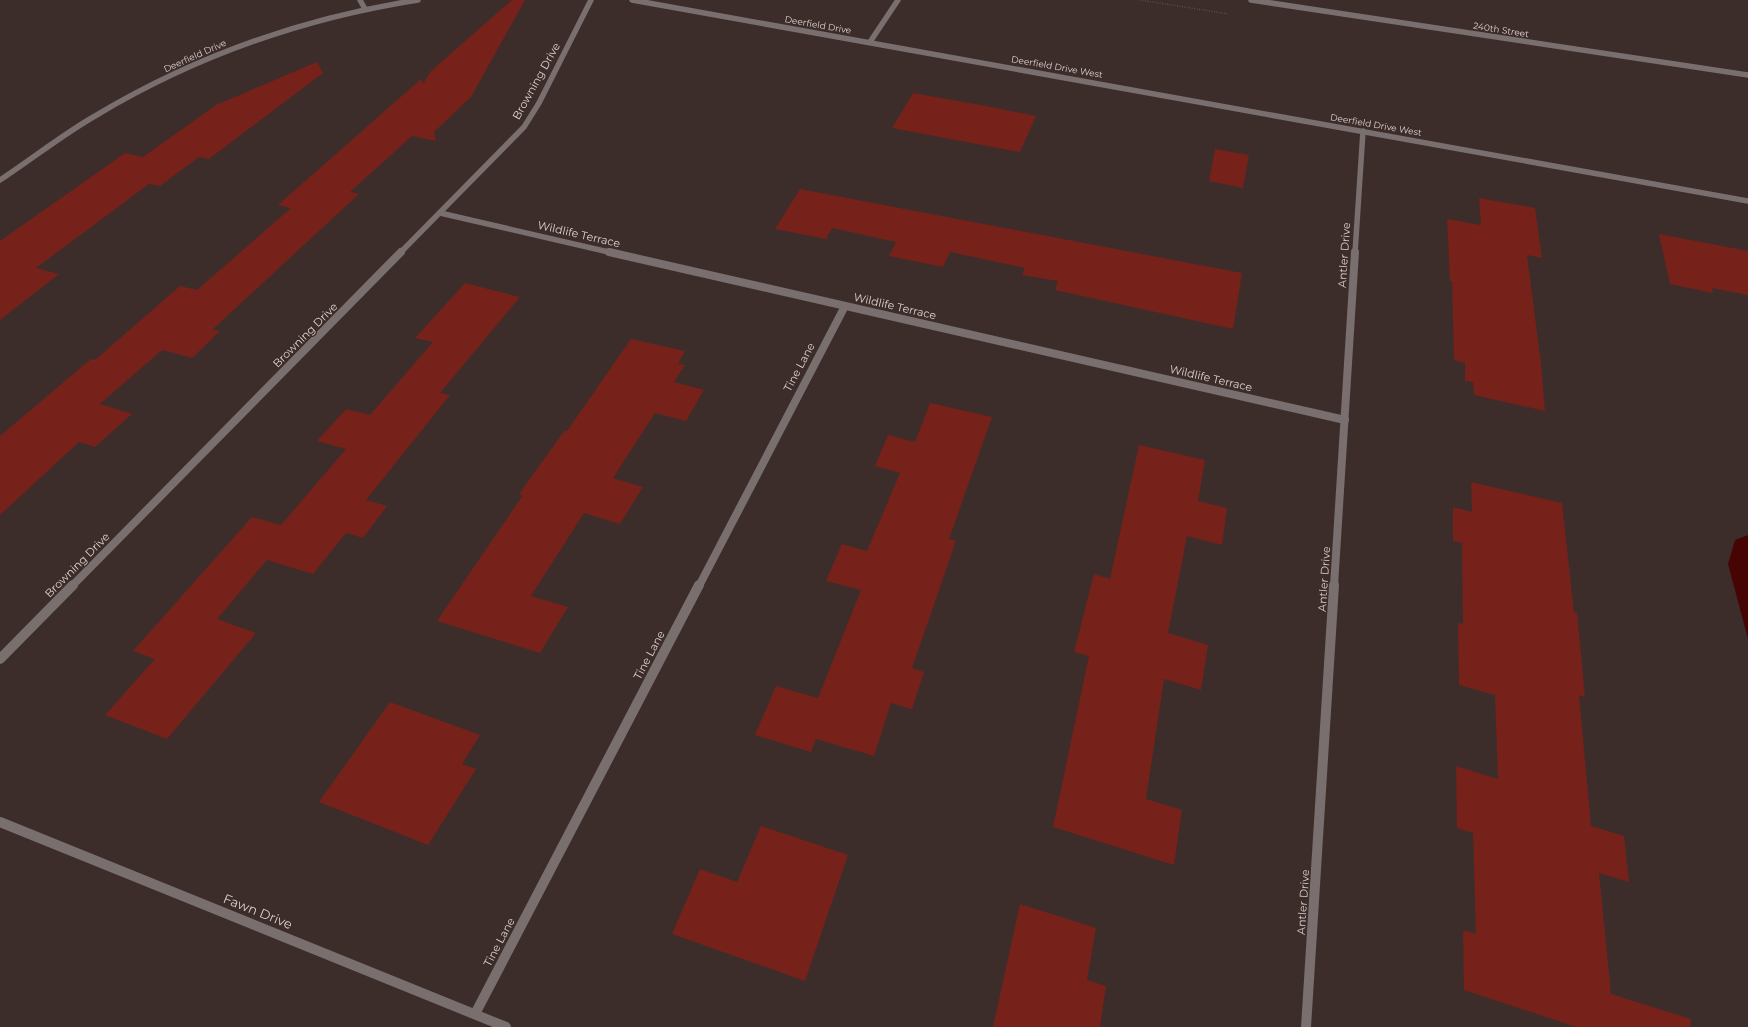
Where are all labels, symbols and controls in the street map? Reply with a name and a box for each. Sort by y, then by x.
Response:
street label: Deerfield Drive [784,13,853,36]
street label: 240th Street [1472,20,1530,39]
street label: Deerfield Drive [162,37,228,74]
street label: Browning Drive [509,40,563,122]
street label: Deerfield Drive West [1010,53,1104,80]
street label: Deerfield Drive West [1329,111,1423,138]
street label: Wildlife Terrace [536,218,622,250]
street label: Antler Drive [1335,221,1353,288]
street label: Wildlife Terrace [852,290,938,322]
street label: Browning Drive [270,299,341,370]
street label: Tine Lane [780,340,818,394]
street label: Wildlife Terrace [1168,362,1254,394]
street label: Browning Drive [42,529,113,600]
street label: Antler Drive [1315,545,1333,612]
street label: Tine Lane [630,628,668,682]
street label: Antler Drive [1294,868,1312,935]
street label: Fawn Drive [221,890,295,932]
street label: Tine Lane [480,915,518,969]

